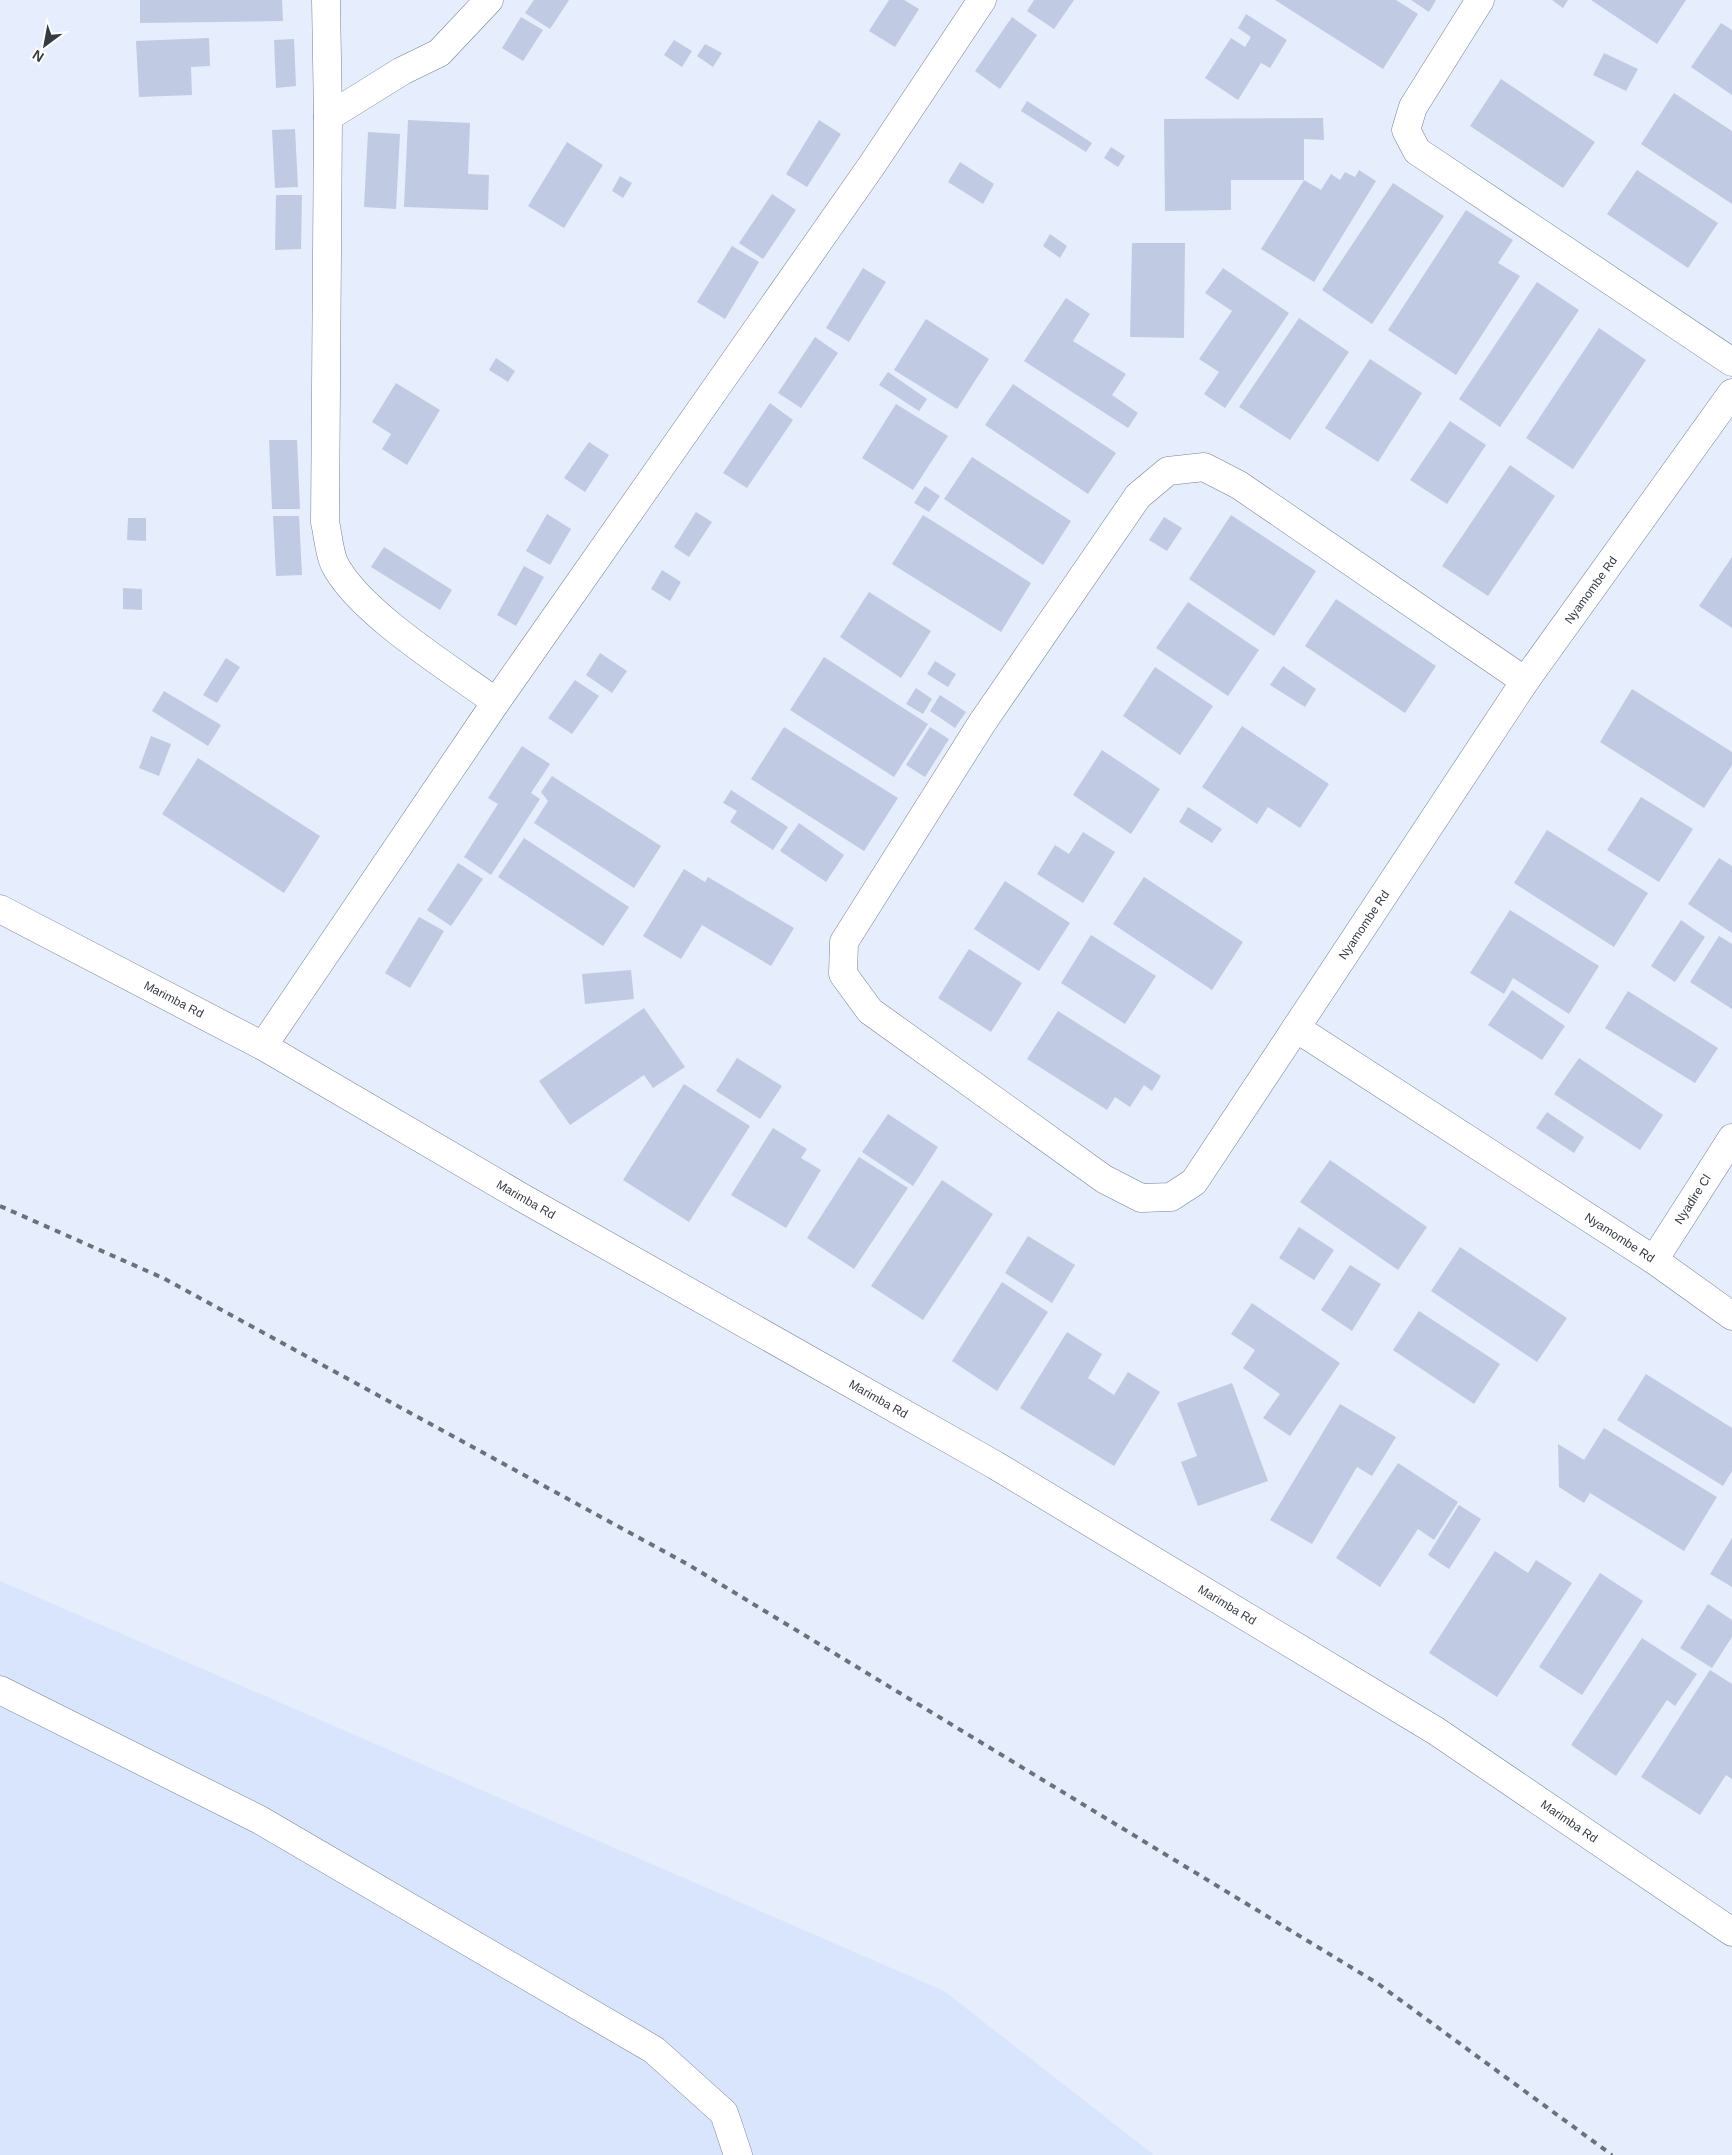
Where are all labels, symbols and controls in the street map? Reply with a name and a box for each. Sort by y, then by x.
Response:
north arrow [20,20,70,70]
text: N [30,47,47,65]
street label: Nyamombe Rd [1562,554,1620,626]
street label: Nyamombe Rd [1336,888,1392,962]
street label: Marimba Rd [142,978,206,1021]
street label: Nyadire Cl [1672,1172,1714,1227]
street label: Marimba Rd [494,1177,558,1222]
street label: Nyamombe Rd [1582,1210,1657,1265]
street label: Marimba Rd [846,1377,910,1421]
street label: Marimba Rd [1195,1582,1259,1628]
street label: Marimba Rd [1538,1797,1600,1846]

